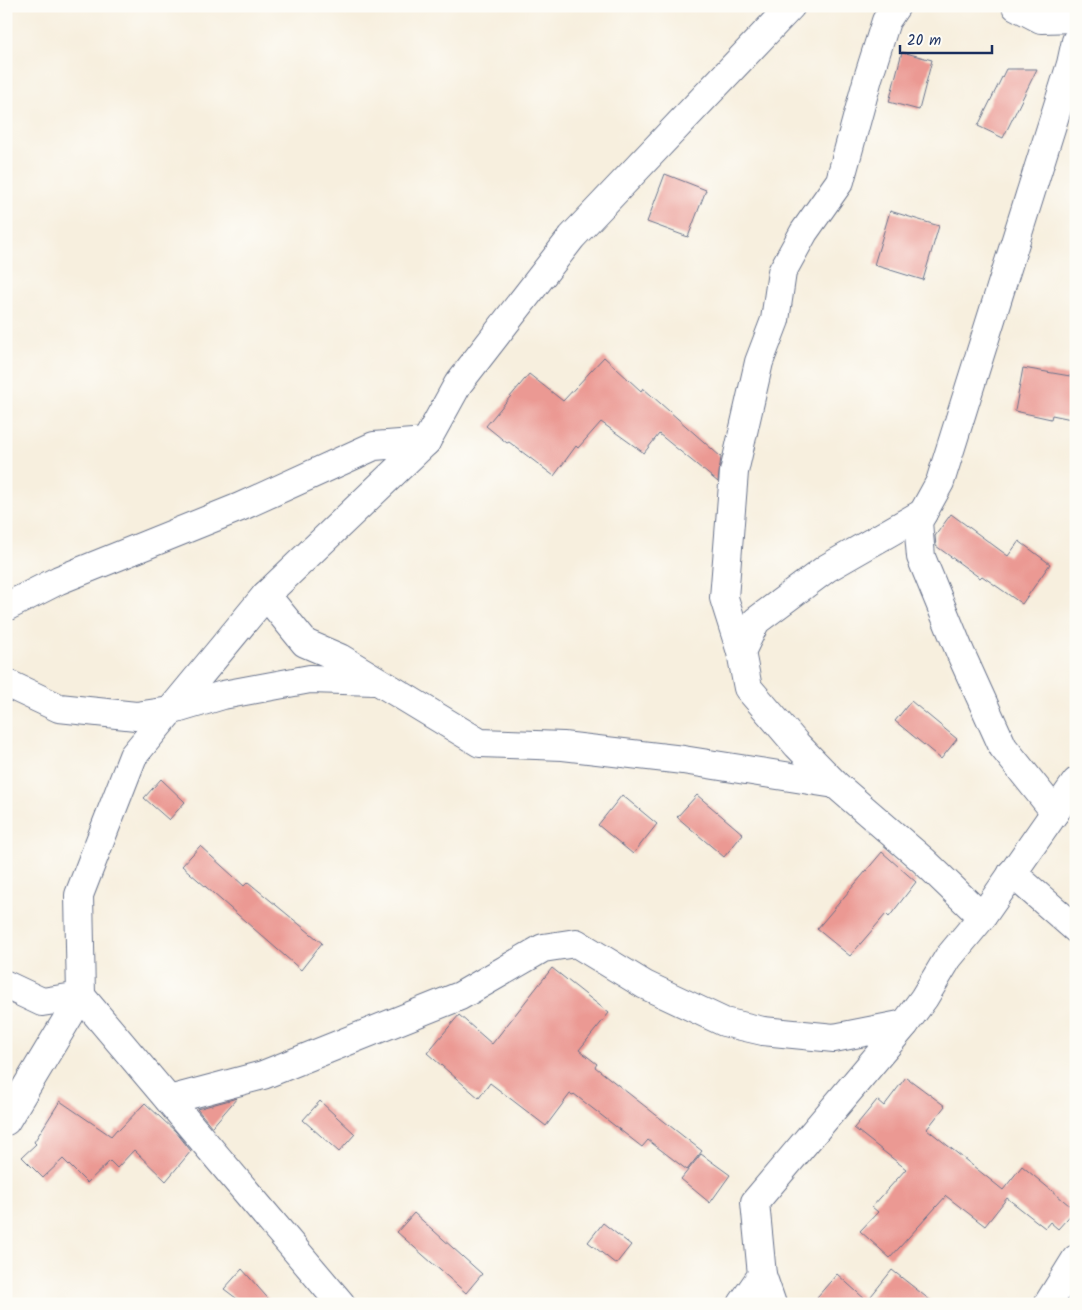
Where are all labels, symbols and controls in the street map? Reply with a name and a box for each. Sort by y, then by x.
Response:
scale bar [900,22,992,54]
text: 20 m [907,29,941,53]

